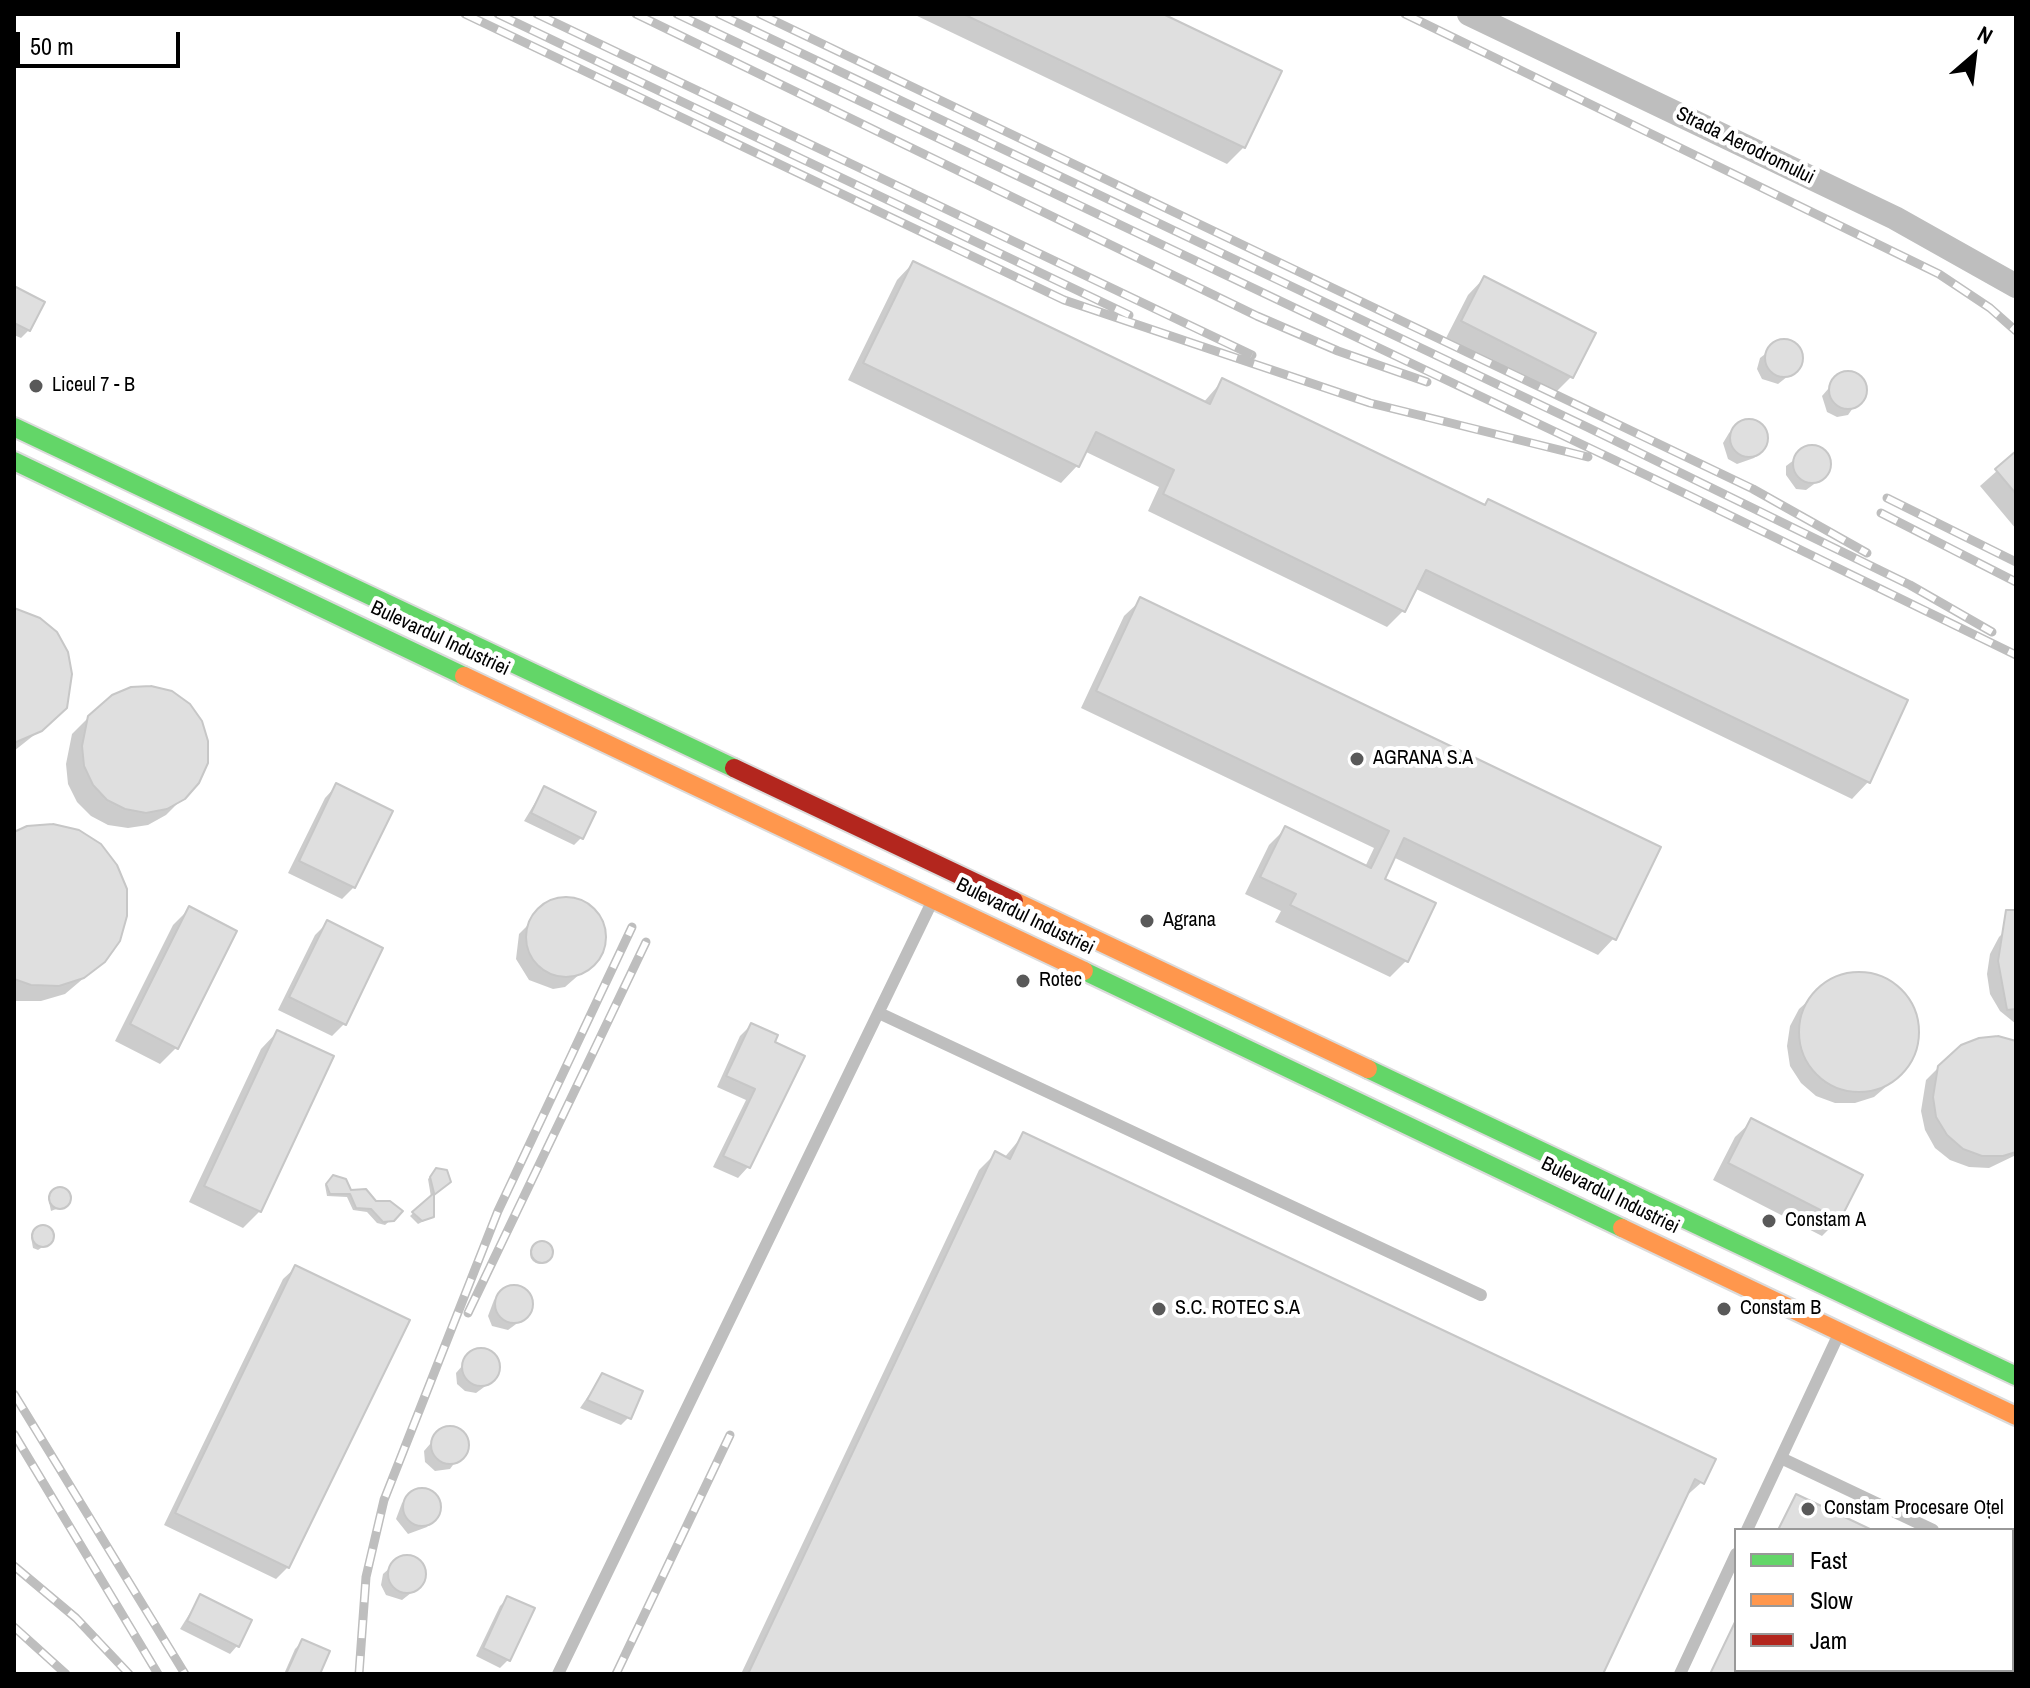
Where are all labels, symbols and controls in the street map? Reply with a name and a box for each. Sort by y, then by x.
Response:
scale bar [20,16,184,66]
north arrow [1934,16,2014,96]
text: N [1972,19,1998,51]
text: 50 m [30,30,74,62]
street label: Strada Aerodromului [1672,102,1818,190]
place label: Liceul 7 - B [52,374,135,398]
marker: Liceul 7 - B [27,377,45,395]
street label: Bulevardul Industriei [367,596,513,682]
place label: AGRANA S.A [1373,747,1473,771]
marker: AGRANA S.A [1348,750,1366,768]
street label: Bulevardul Industriei [952,873,1098,961]
place label: Agrana [1163,909,1216,933]
marker: Agrana [1138,912,1156,930]
place label: Rotec [1039,969,1082,993]
marker: Rotec [1014,972,1032,990]
street label: Bulevardul Industriei [1537,1152,1683,1240]
place label: Constam A [1785,1209,1866,1233]
marker: Constam A [1760,1212,1778,1230]
place label: S.C. ROTEC S.A [1175,1297,1300,1321]
place label: Constam B [1740,1297,1821,1321]
marker: S.C. ROTEC S.A [1150,1300,1168,1318]
marker: Constam B [1715,1300,1733,1318]
place label: Constam Procesare Oțel [1824,1497,2004,1521]
marker: Constam Procesare Oțel [1799,1500,1817,1518]
legend [1734,1528,2014,1672]
text: Fast [1810,1544,1847,1576]
text: Slow [1810,1584,1853,1616]
text: Jam [1810,1624,1847,1656]

